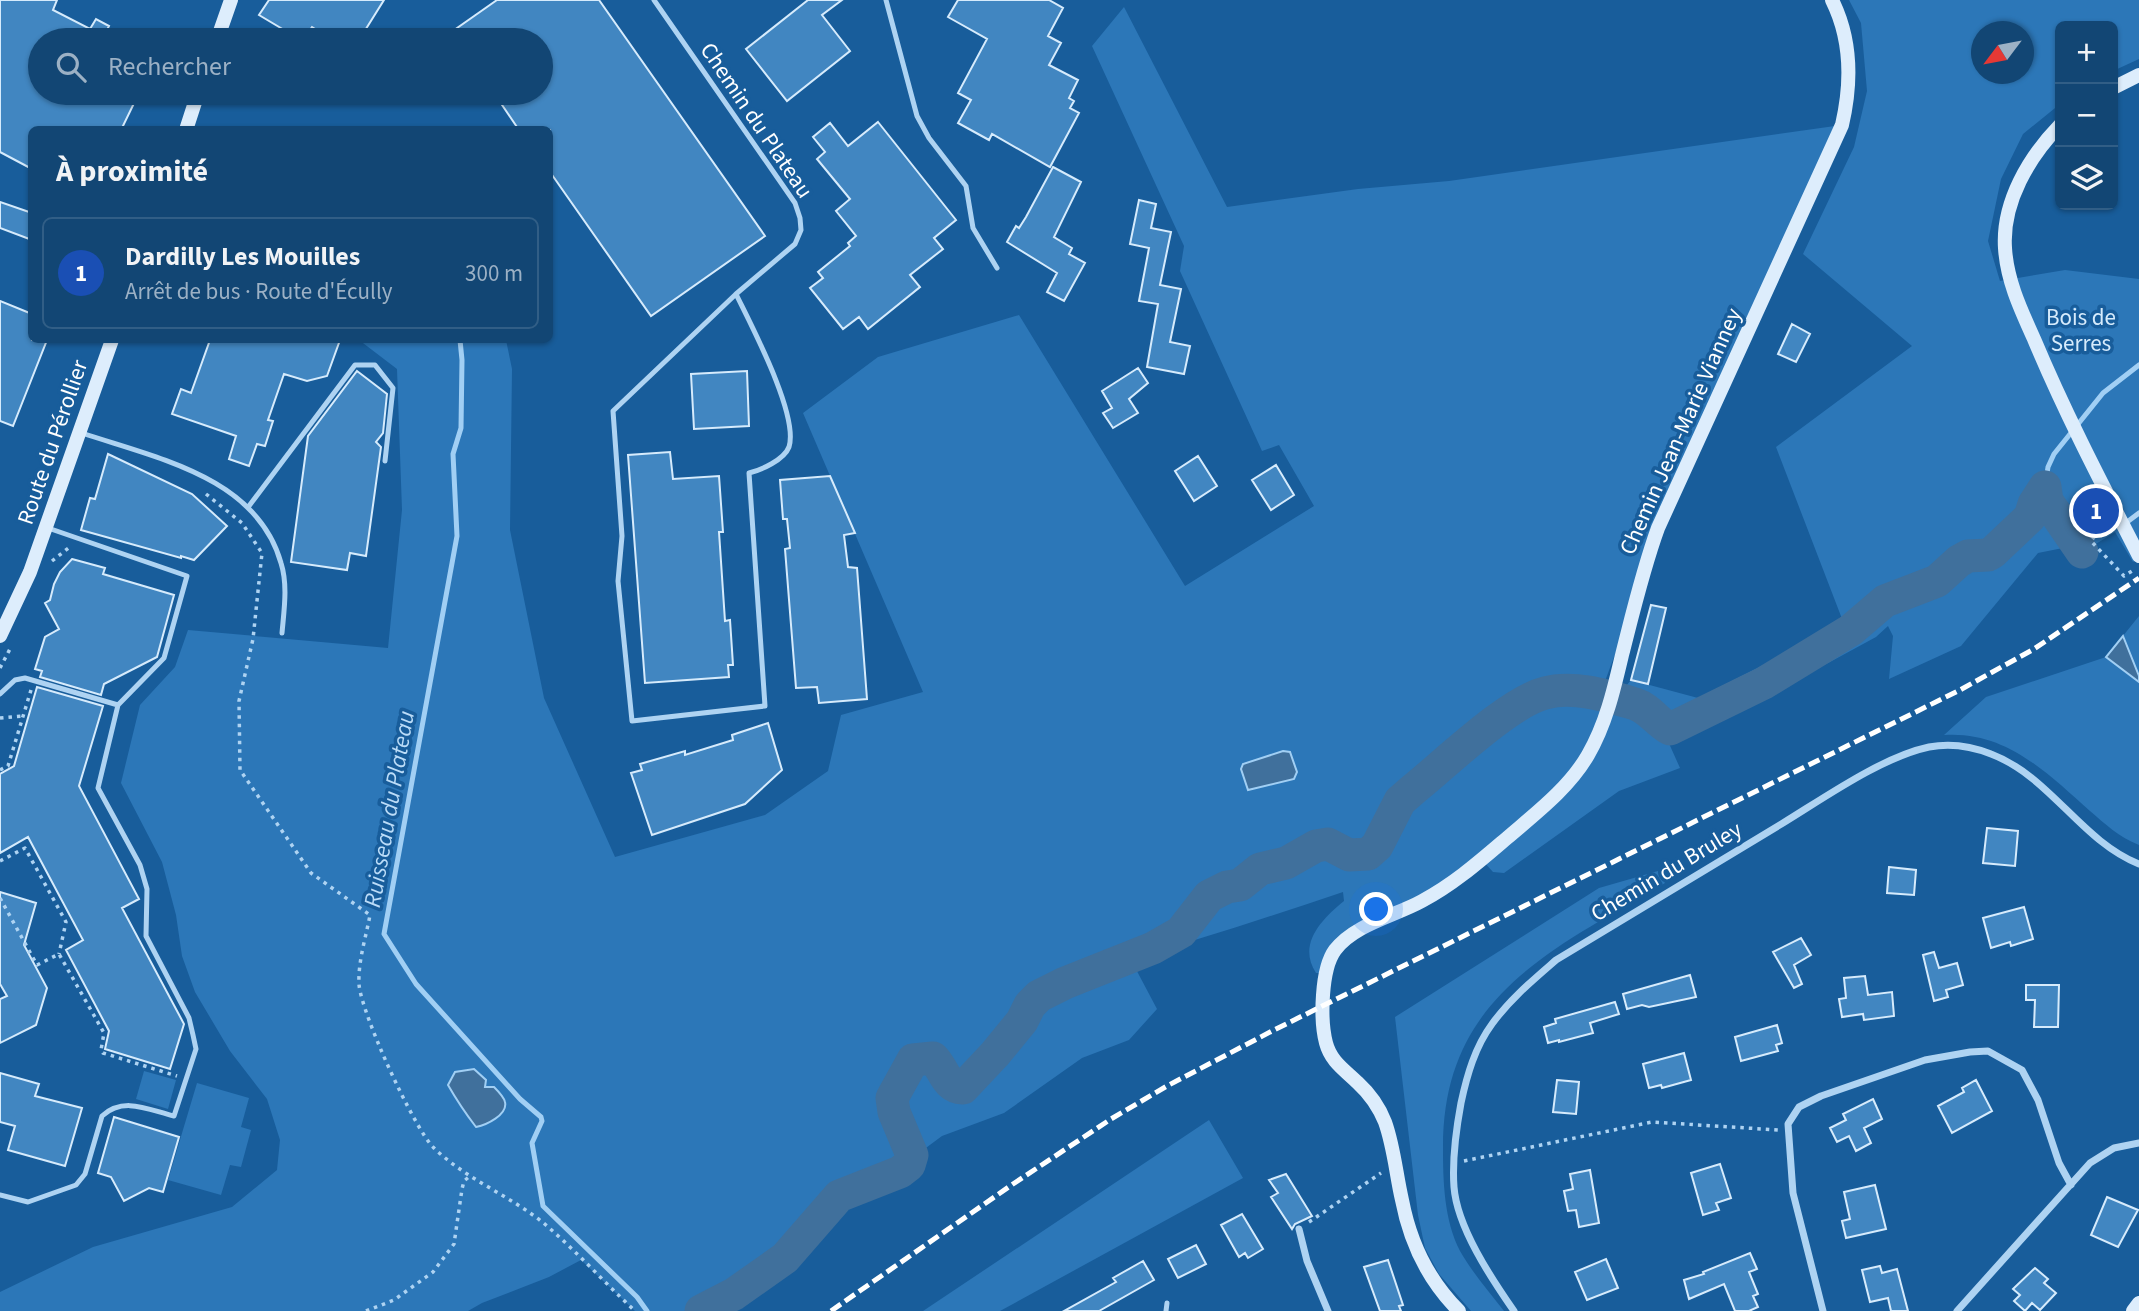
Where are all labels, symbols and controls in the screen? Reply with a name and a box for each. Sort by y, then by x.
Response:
north arrow [1971,21,2034,84]
map controls [2055,21,2118,210]
button: + [2055,21,2118,84]
search box [28,28,553,105]
street label: Chemin du Plateau [692,36,821,205]
icon: search [52,48,90,86]
text: Rechercher [108,48,231,85]
button: − [2055,84,2118,147]
button: layers [2055,147,2118,210]
text: À proximité [56,150,208,193]
text: Dardilly Les Mouilles [125,238,360,275]
text: 1 [75,257,87,290]
text: 300 m [465,257,523,290]
text: Arrêt de bus · Route d'Écully [125,275,393,308]
park label: Bois de Serres [2046,301,2116,360]
street label: Chemin Jean-Marie Vianney [1611,302,1750,560]
street label: Route du Pérollier [9,354,96,529]
pin: 1 [2073,485,2119,537]
water label: Ruisseau du Plateau [355,708,424,910]
street label: Chemin du Bruley [1584,813,1748,930]
your location [1359,892,1393,926]

